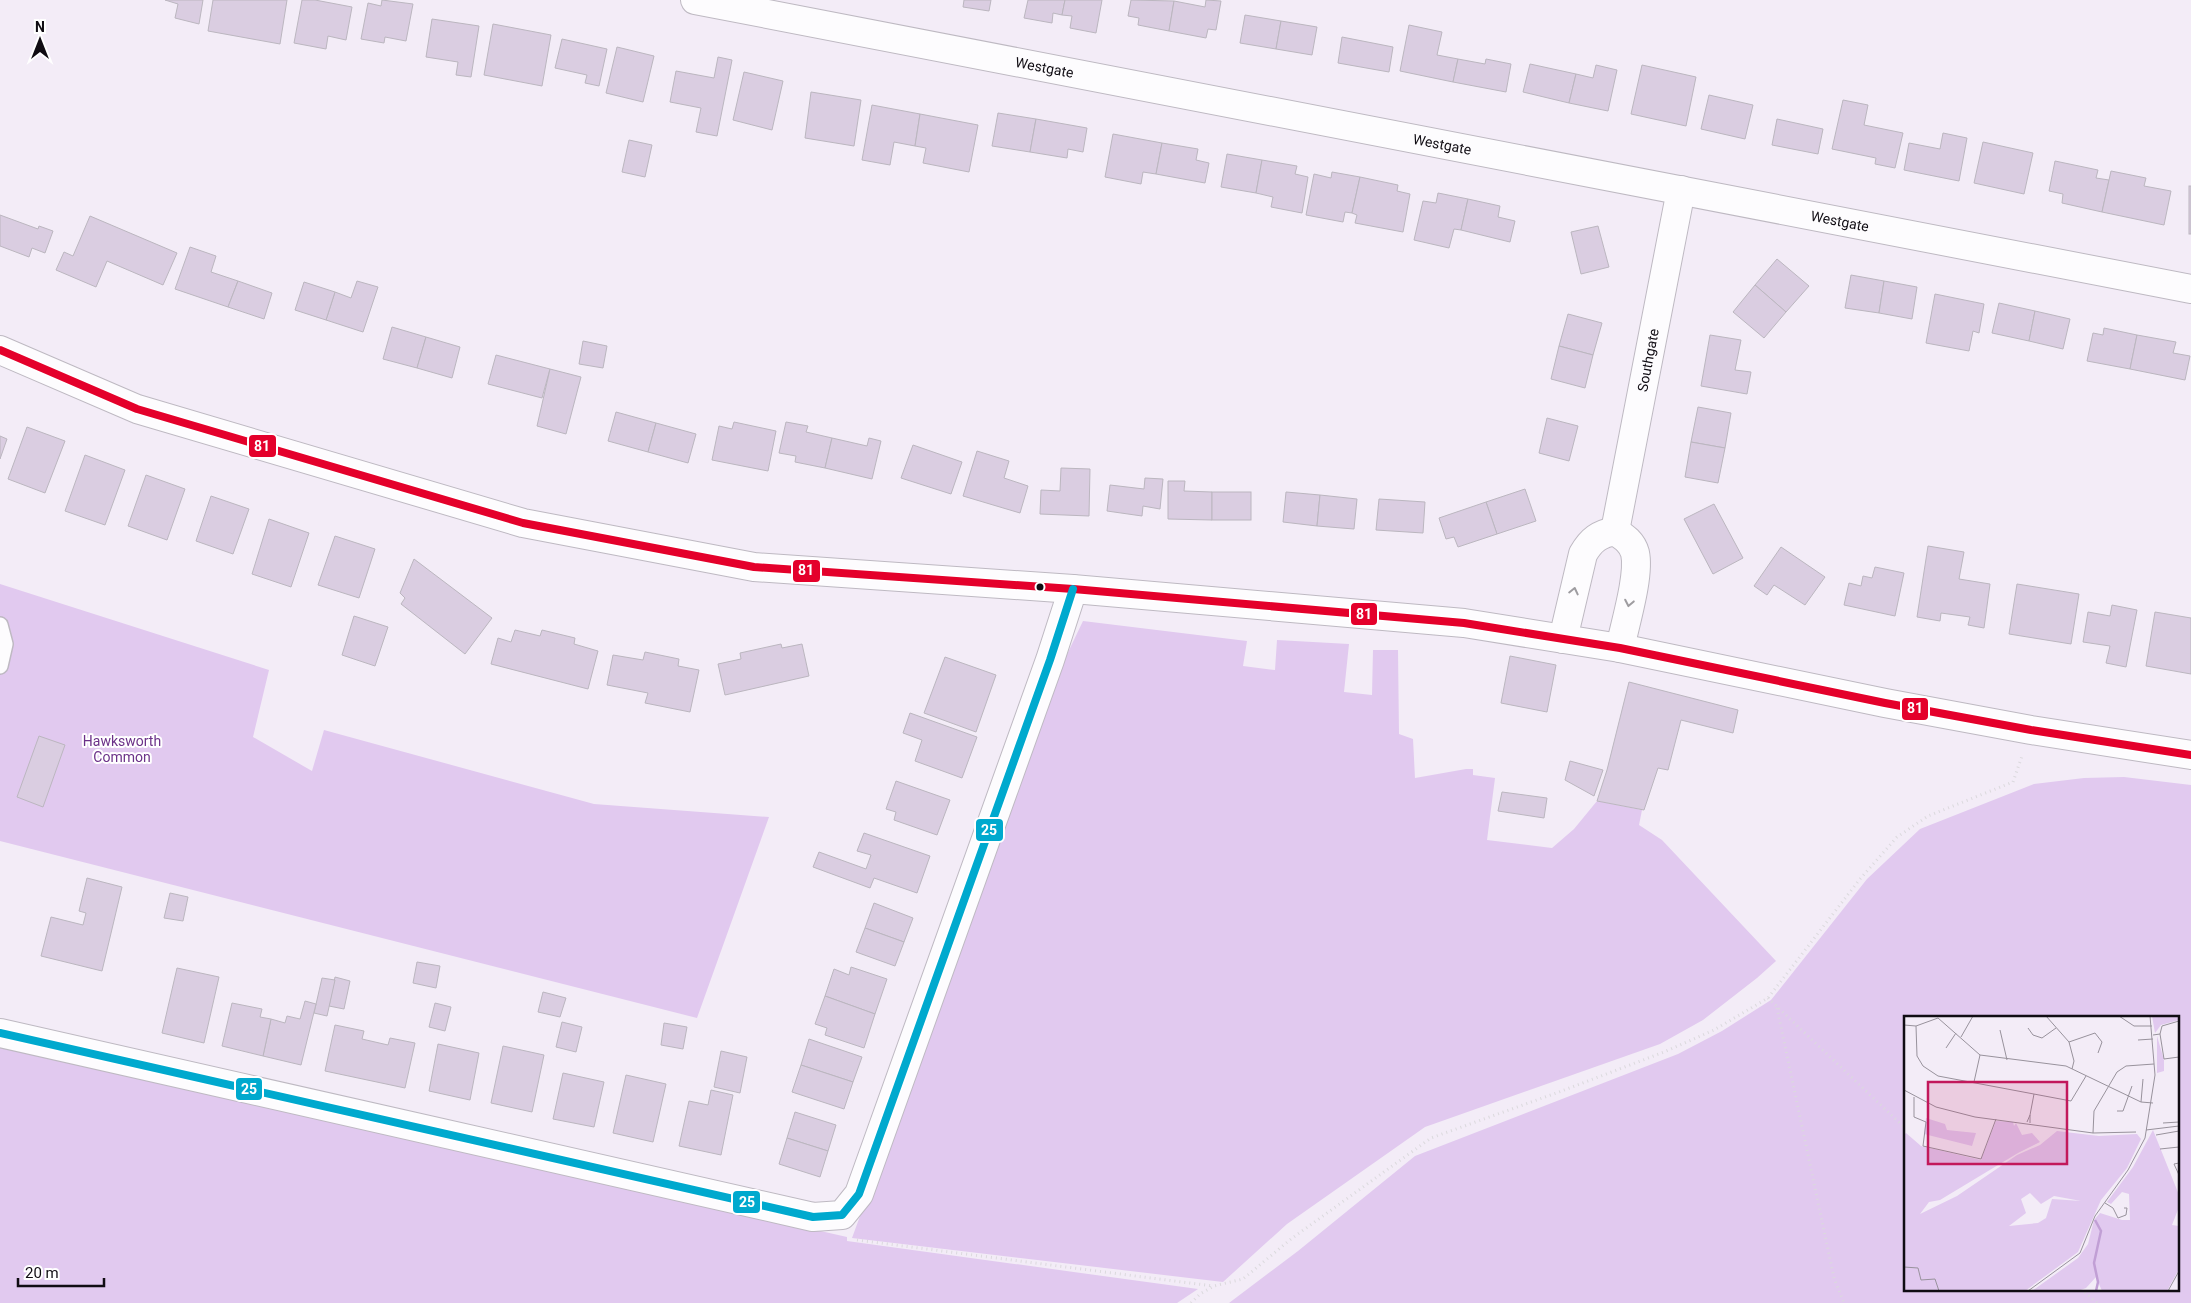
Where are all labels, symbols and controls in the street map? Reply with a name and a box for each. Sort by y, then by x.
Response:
north arrow [15,15,65,65]
text: N [35,19,45,35]
street label: Westgate [1014,54,1075,81]
street label: Westgate [1412,131,1473,158]
street label: Westgate [1809,208,1870,235]
street label: Southgate [1634,327,1662,393]
line badge: 81 [248,434,277,458]
text: 81 [254,438,270,454]
line badge: 81 [792,559,821,583]
text: 81 [798,562,814,578]
unlabelled marker [1035,582,1045,592]
one-way arrow [1568,587,1579,596]
one-way arrow [1624,599,1635,608]
line badge: 81 [1350,602,1378,626]
text: 81 [1356,606,1372,622]
line badge: 81 [1901,697,1929,721]
text: 81 [1907,700,1923,716]
park label: Hawksworth Common [83,733,161,765]
line badge: 25 [975,818,1004,842]
text: 25 [981,822,997,838]
inset map [1904,1016,2178,1290]
line badge: 25 [235,1077,263,1101]
text: 25 [241,1081,257,1097]
line badge: 25 [732,1190,761,1214]
text: 25 [739,1194,755,1210]
scale bar [18,1256,104,1288]
text: 20 m [25,1264,59,1282]

